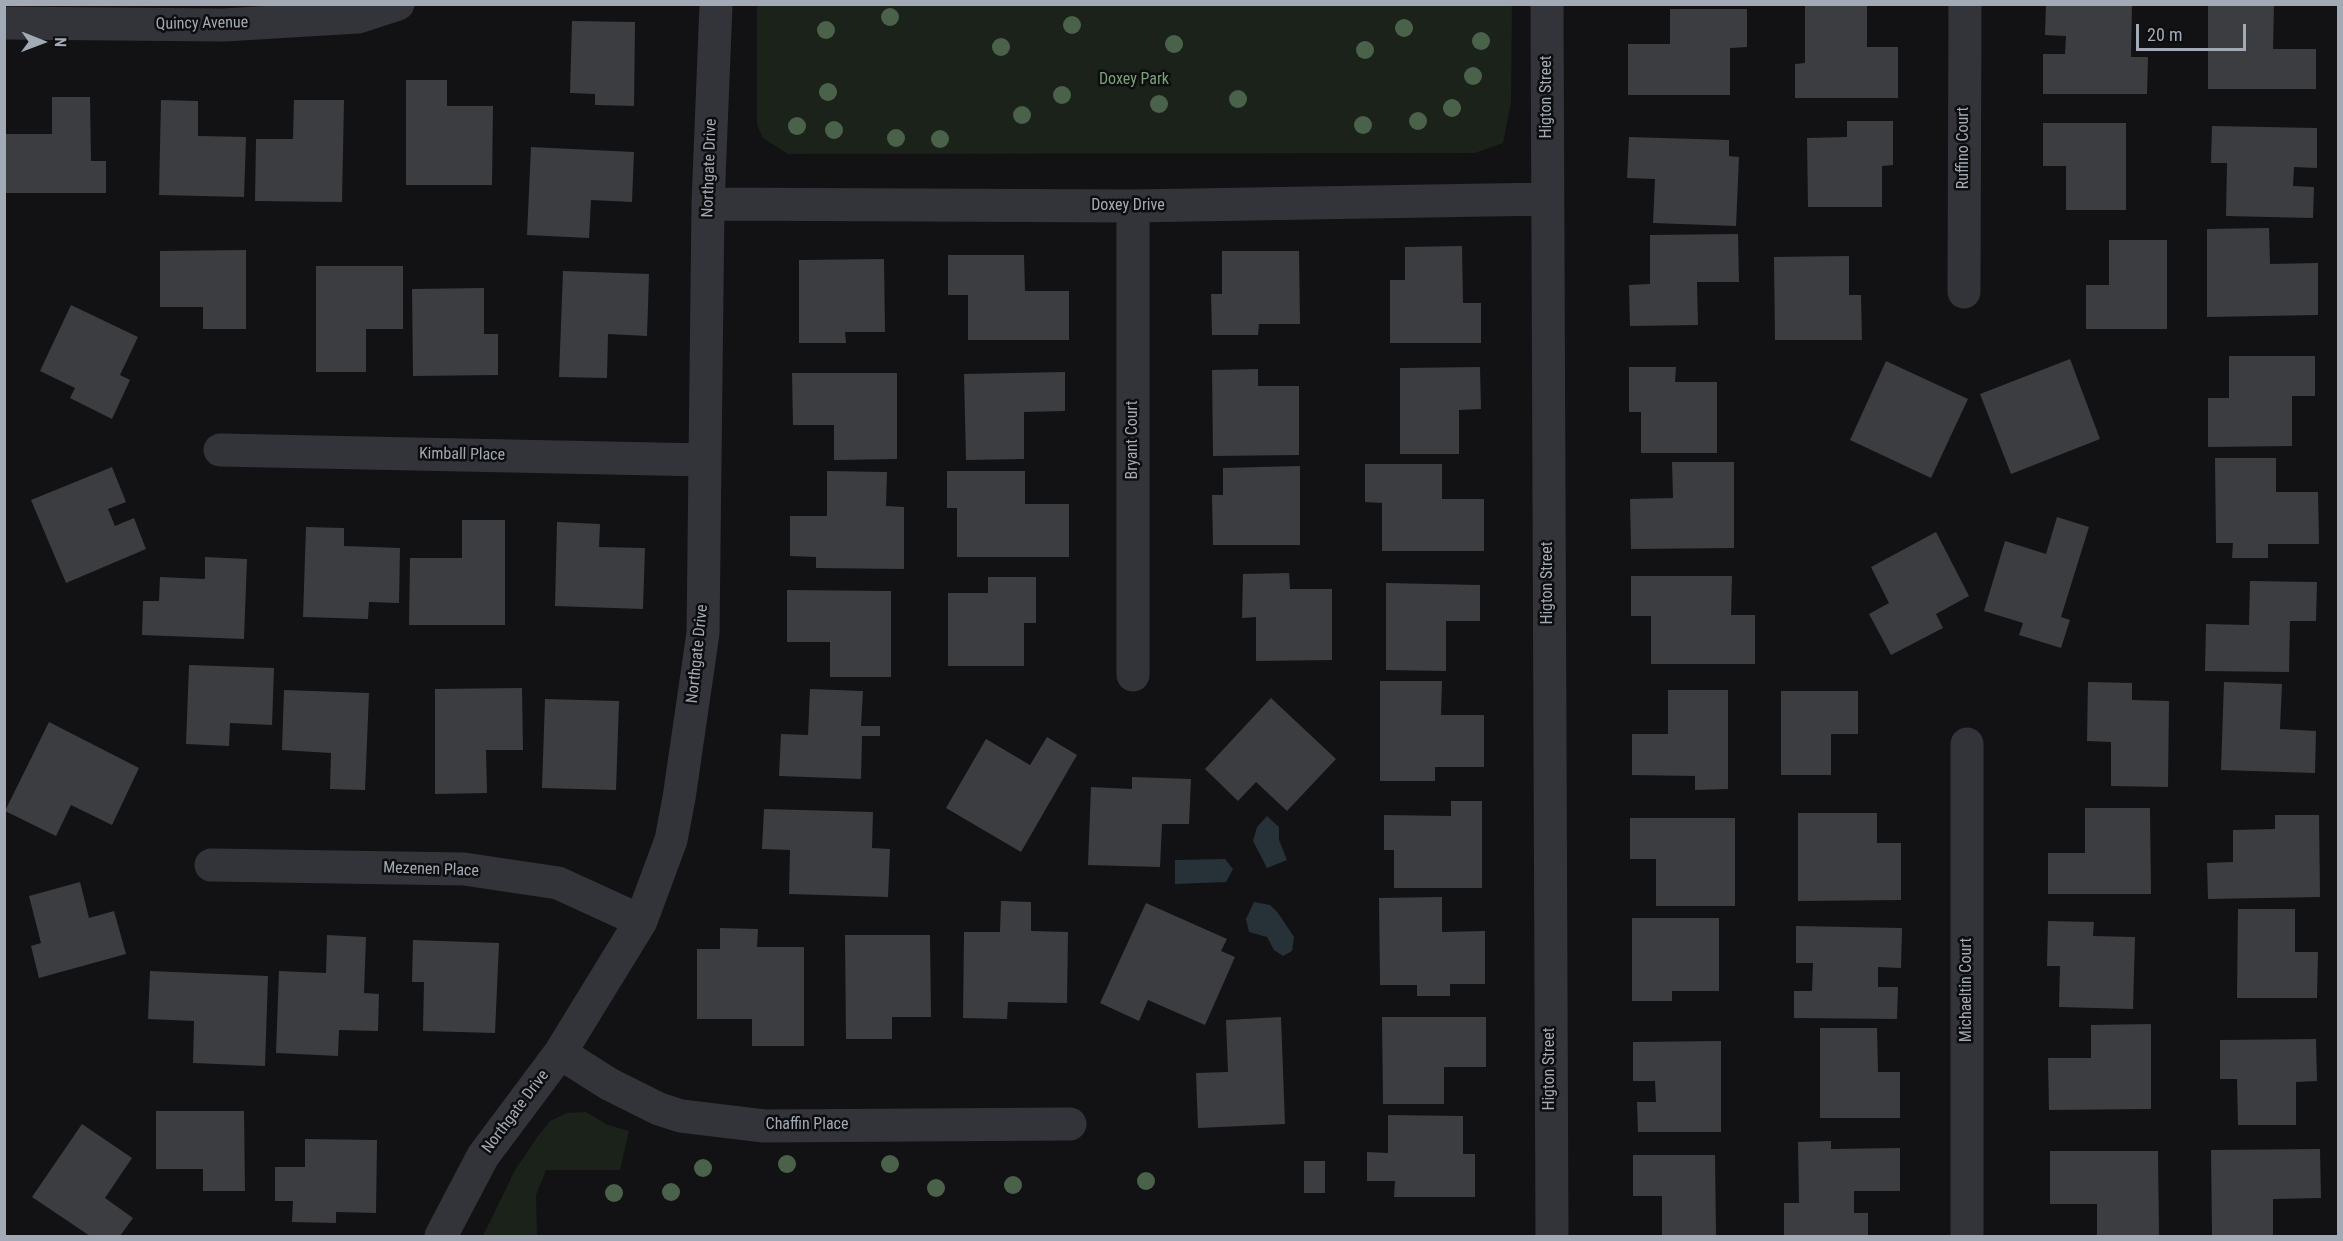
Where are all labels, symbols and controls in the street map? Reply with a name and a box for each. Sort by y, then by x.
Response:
north arrow [12,12,72,72]
scale bar [2139,12,2248,50]
street label: Quincy Avenue [156,14,248,34]
text: 20 m [2147,24,2182,45]
text: N [51,37,70,47]
street label: Higton Street [1537,55,1557,139]
park label: Doxey Park [1099,70,1169,90]
street label: Ruffino Court [1954,107,1974,189]
street label: Northgate Drive [699,118,721,218]
street label: Doxey Drive [1091,196,1165,216]
street label: Bryant Court [1123,401,1143,479]
street label: Kimball Place [419,445,505,465]
street label: Higton Street [1538,541,1558,625]
street label: Northgate Drive [683,604,713,704]
street label: Mezenen Place [383,859,479,881]
street label: Michaeltin Court [1957,938,1977,1042]
street label: Higton Street [1540,1027,1560,1111]
street label: Northgate Drive [479,1067,553,1157]
street label: Chaffin Place [766,1115,848,1135]

